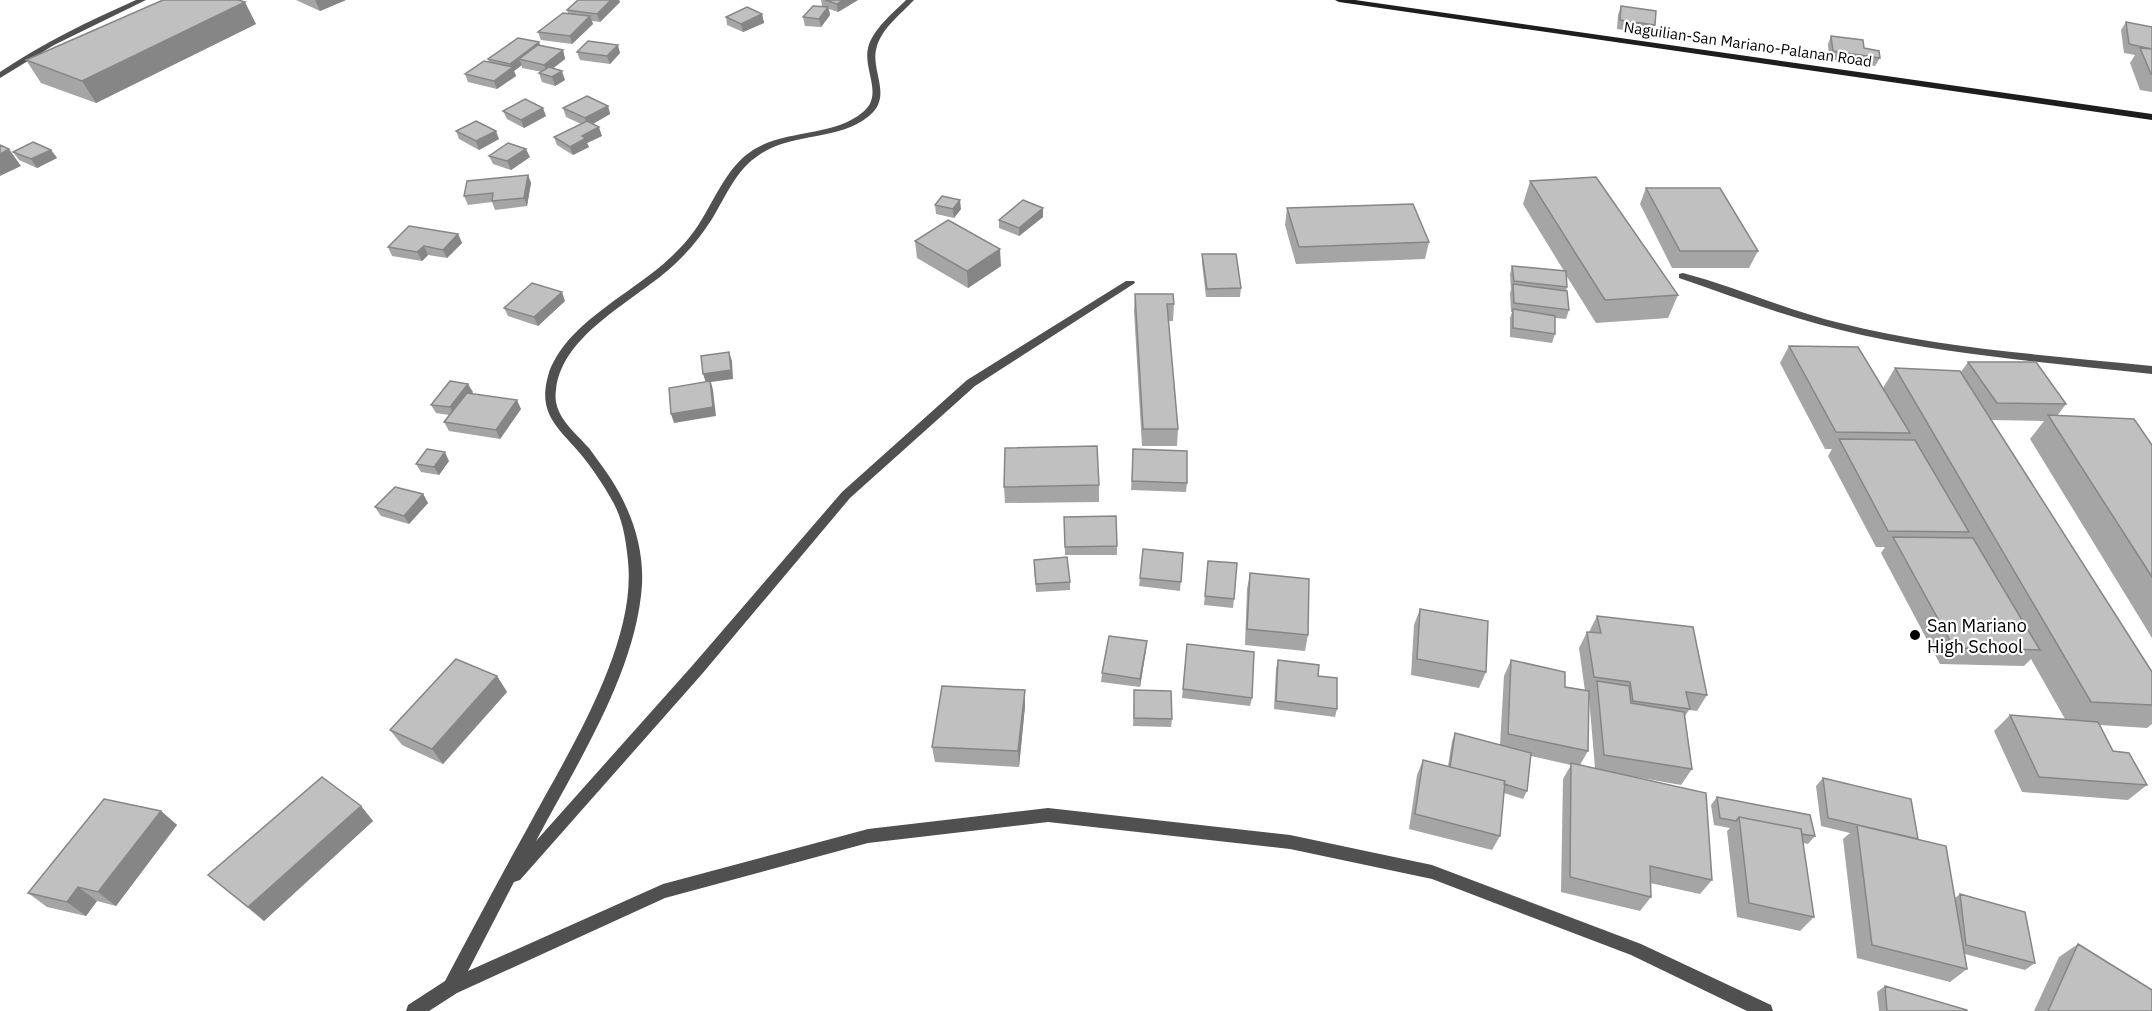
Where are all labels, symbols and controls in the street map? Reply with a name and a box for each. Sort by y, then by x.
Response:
street label: Naguilian-San Mariano-Palanan Road [1623,17,1873,71]
place label: San Mariano High School [1927,614,2027,658]
marker: San Mariano High School [1908,628,1922,642]

